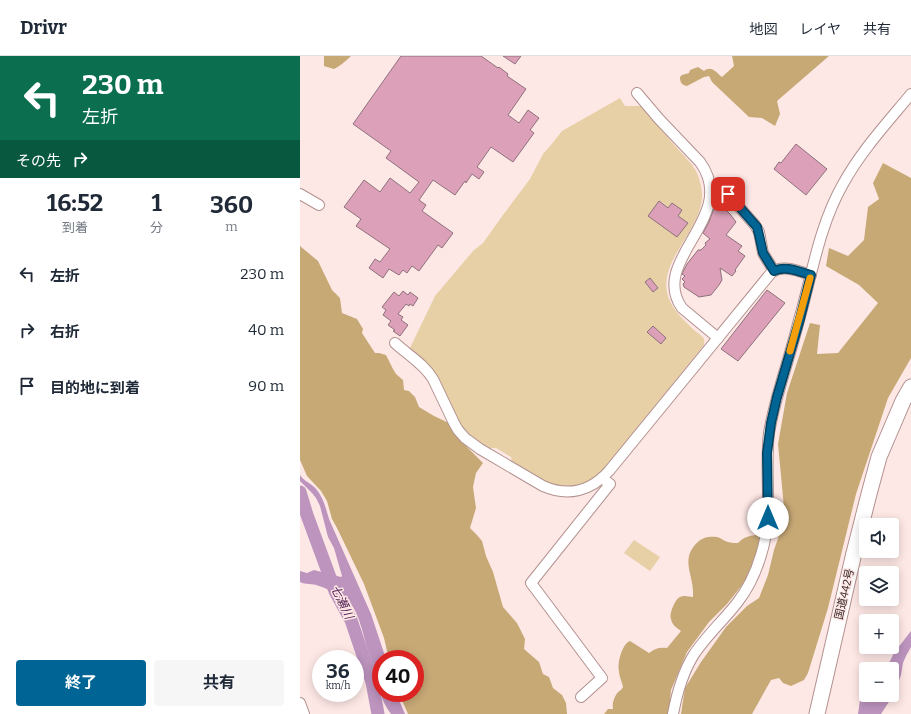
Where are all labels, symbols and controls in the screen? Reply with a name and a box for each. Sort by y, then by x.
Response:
text: Drivr [20,16,67,39]
text: 地図 [749,21,777,38]
text: レイヤ [799,21,841,38]
text: 共有 [863,21,891,38]
text: 230 m [82,68,163,101]
icon: left [16,72,68,124]
text: 左折 [82,106,118,128]
icon: right [69,148,91,170]
text: その先 [16,152,61,170]
pin [711,177,745,211]
icon: arrive [717,183,739,205]
text: 16:52 [47,189,103,217]
text: 1 [151,189,162,217]
text: 360 [210,191,253,219]
text: m [225,219,238,234]
text: 到着 [62,220,88,235]
text: 分 [150,220,163,235]
icon: left [16,263,38,285]
text: 230 m [240,265,284,283]
text: 左折 [50,267,80,285]
icon: right [16,319,38,341]
text: 40 m [248,321,284,339]
text: 右折 [50,323,80,341]
icon: arrive [16,375,38,397]
text: 90 m [248,377,284,395]
text: 目的地に到着 [50,379,140,397]
position arrow [747,497,789,539]
map controls [859,518,899,702]
button: sound [859,518,899,558]
button: layers [859,566,899,606]
street label: 国道442号 [832,567,857,621]
water label: 七瀬川 [328,583,357,623]
button: + [859,614,899,654]
speed limit sign: 40 [372,650,424,702]
text: 36 [326,659,350,683]
button: 終了 [16,660,146,706]
button: 共有 [154,660,284,706]
button: − [859,662,899,702]
text: km/h [326,680,350,692]

